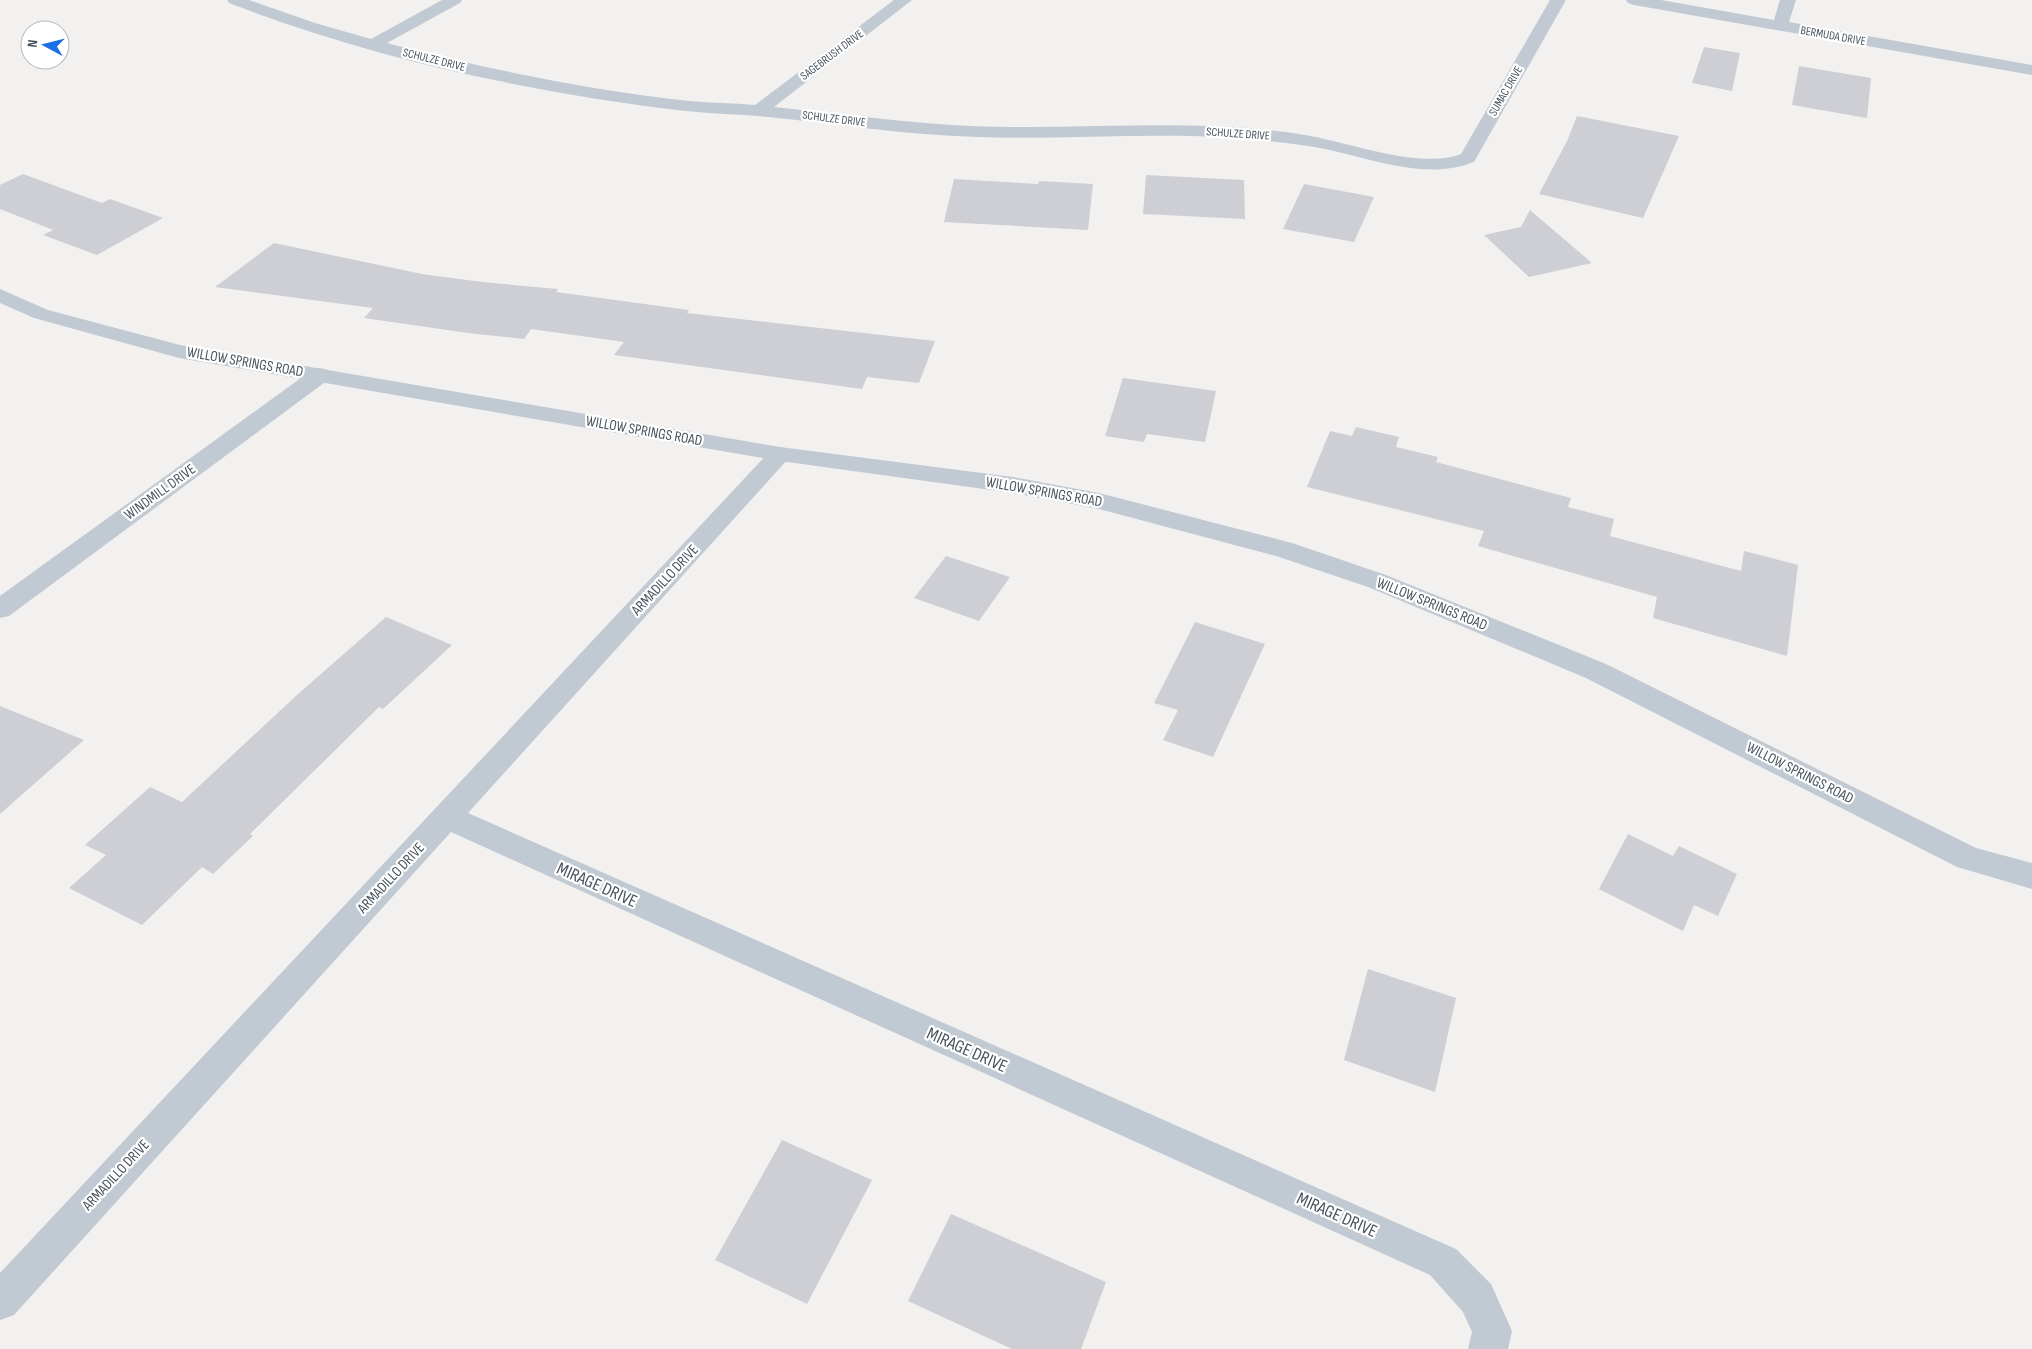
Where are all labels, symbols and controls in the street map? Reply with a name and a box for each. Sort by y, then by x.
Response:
north arrow [20,20,70,70]
street label: BERMUDA DRIVE [1799,23,1867,49]
street label: SAGEBRUSH DRIVE [797,26,867,84]
text: N [24,39,41,48]
street label: SCHULZE DRIVE [401,45,467,75]
street label: SUMAC DRIVE [1486,63,1526,119]
street label: SCHULZE DRIVE [802,108,866,130]
street label: SCHULZE DRIVE [1206,124,1270,144]
street label: WILLOW SPRINGS ROAD [185,342,305,382]
street label: WILLOW SPRINGS ROAD [584,411,704,451]
street label: WINDMILL DRIVE [121,460,199,524]
street label: WILLOW SPRINGS ROAD [984,472,1104,512]
street label: ARMADILLO DRIVE [627,541,703,620]
street label: WILLOW SPRINGS ROAD [1374,573,1490,635]
street label: WILLOW SPRINGS ROAD [1743,738,1857,808]
street label: ARMADILLO DRIVE [353,839,429,918]
street label: MIRAGE DRIVE [554,858,640,912]
street label: MIRAGE DRIVE [924,1023,1010,1077]
street label: ARMADILLO DRIVE [78,1136,154,1215]
street label: MIRAGE DRIVE [1294,1188,1380,1242]

